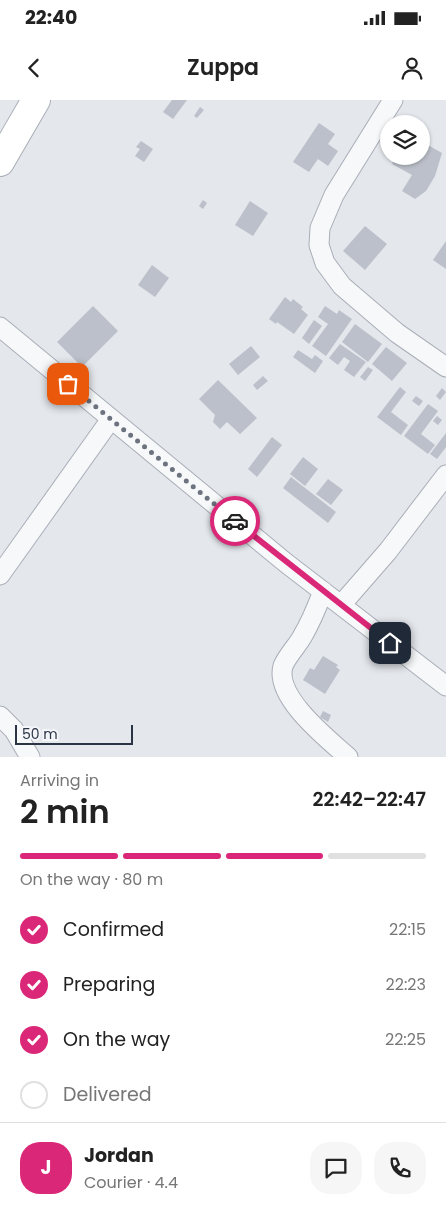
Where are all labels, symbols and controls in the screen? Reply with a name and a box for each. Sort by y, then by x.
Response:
text: 22:40 [25,4,77,31]
text: Zuppa [187,52,259,83]
icon: back [20,54,48,82]
icon: person [398,54,426,82]
map controls [380,115,430,165]
button: layers [380,115,430,165]
pin [47,363,89,405]
icon: bag [54,370,82,398]
courier [210,496,260,546]
icon: car [221,507,249,535]
pin [369,622,411,664]
icon: home [376,629,404,657]
scale bar [15,722,132,745]
text: 50 m [22,724,58,744]
text: Arriving in [20,769,99,792]
text: 22:42–22:47 [313,786,426,813]
text: 2 min [20,789,110,834]
text: On the way · 80 m [20,868,163,891]
icon: check [20,916,48,944]
text: Confirmed [63,916,164,943]
text: 22:15 [389,918,426,941]
icon: check [20,971,48,999]
text: Preparing [63,971,155,998]
text: 22:23 [386,973,426,996]
icon: check [20,1026,48,1054]
text: On the way [63,1026,170,1053]
text: 22:25 [385,1028,426,1051]
text: Delivered [63,1081,152,1108]
text: Jordan [84,1142,154,1169]
button: chat [310,1142,362,1194]
button: phone [374,1142,426,1194]
text: J [41,1154,51,1181]
text: Courier · 4.4 [84,1171,178,1194]

